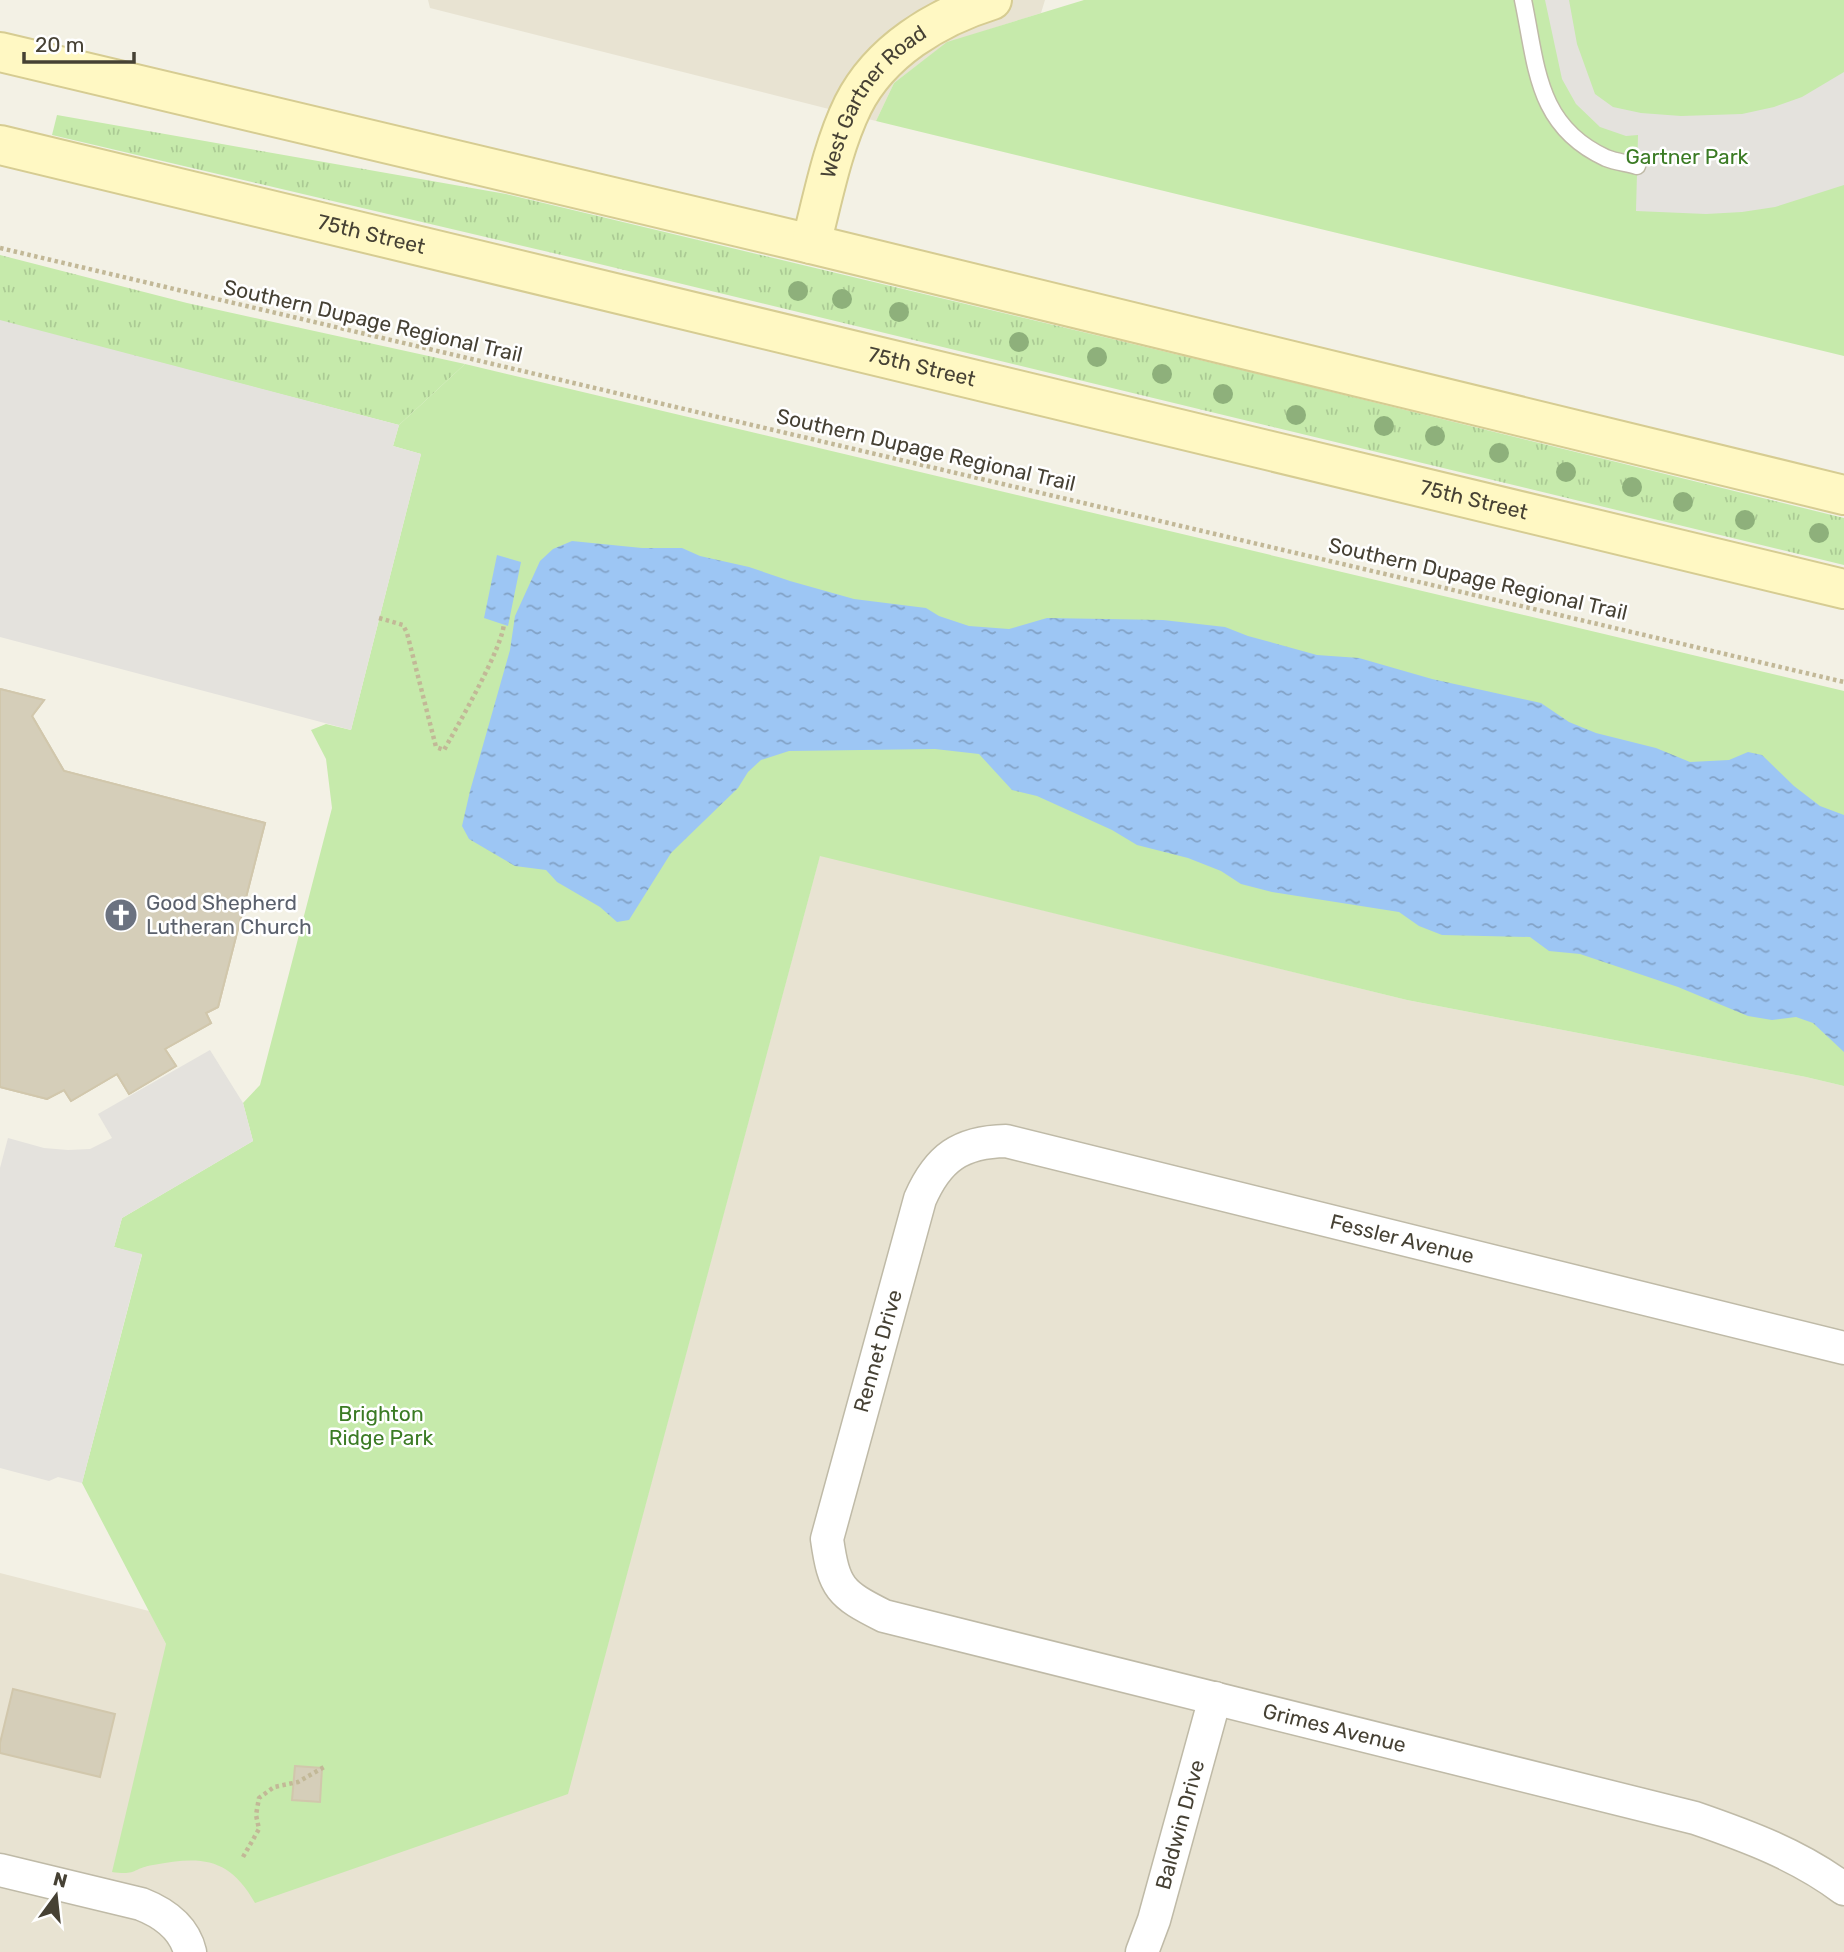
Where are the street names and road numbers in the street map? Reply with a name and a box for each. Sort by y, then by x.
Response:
street label: West Gartner Road [815,20,931,181]
street label: 75th Street [315,209,428,259]
street label: Southern Dupage Regional Trail [221,274,525,367]
street label: 75th Street [865,341,978,391]
street label: Southern Dupage Regional Trail [774,403,1078,496]
street label: 75th Street [1418,474,1530,524]
street label: Southern Dupage Regional Trail [1326,532,1630,625]
street label: Fessler Avenue [1327,1209,1477,1269]
street label: Rennet Drive [848,1287,907,1415]
street label: Grimes Avenue [1260,1698,1409,1758]
street label: Baldwin Drive [1150,1757,1209,1892]

